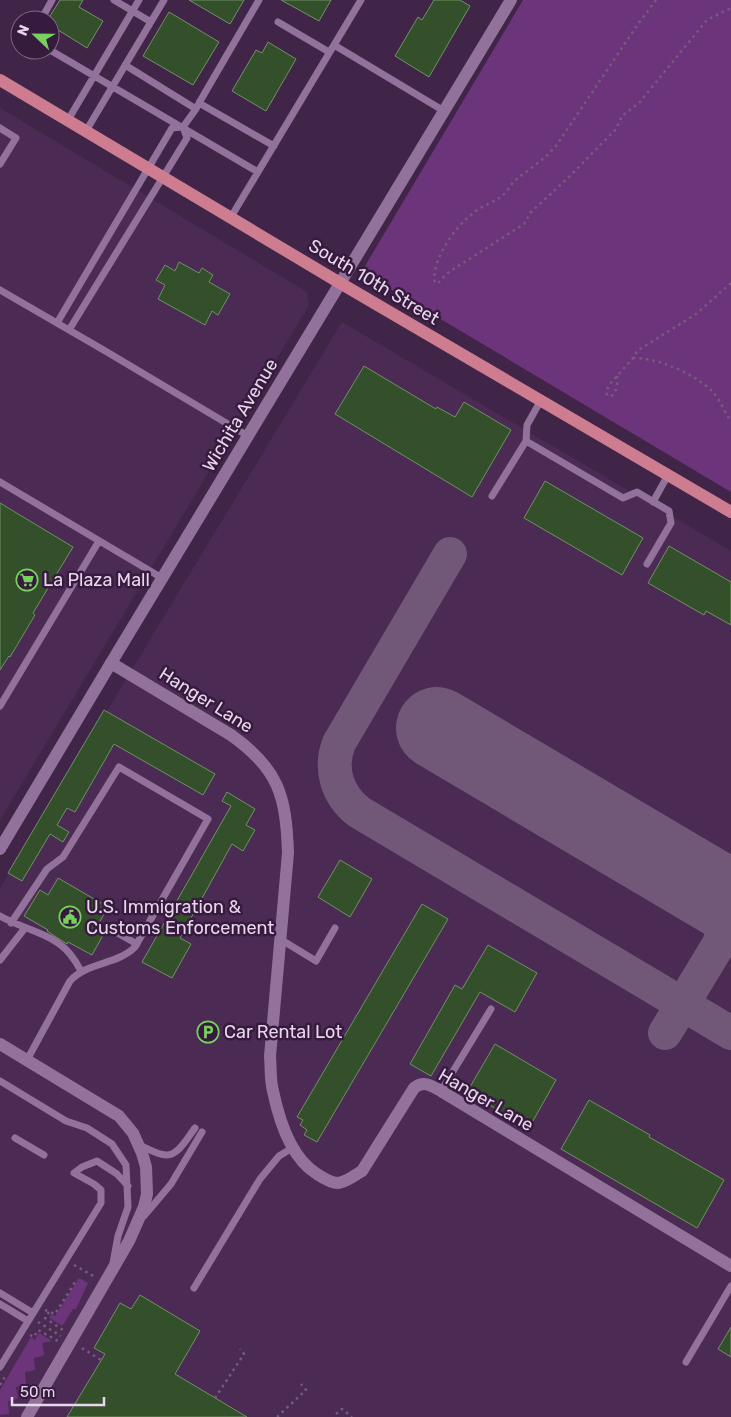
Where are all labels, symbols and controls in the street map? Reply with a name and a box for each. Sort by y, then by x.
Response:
north arrow [10,10,60,60]
text: N [14,22,33,38]
street label: South 10th Street [305,234,443,330]
street label: Wichita Avenue [198,354,282,476]
supermarket icon: La Plaza Mall [15,568,39,592]
place label: La Plaza Mall [43,569,150,591]
street label: Hanger Lane [155,662,257,738]
place label: U.S. Immigration & Customs Enforcement [86,896,274,939]
public building icon: U.S. Immigration & Customs Enforcement [58,905,82,929]
parking icon: Car Rental Lot [196,1020,220,1044]
place label: Car Rental Lot [224,1021,342,1043]
street label: Hanger Lane [434,1064,538,1136]
scale bar [12,1374,105,1406]
text: 50 m [20,1383,55,1401]

